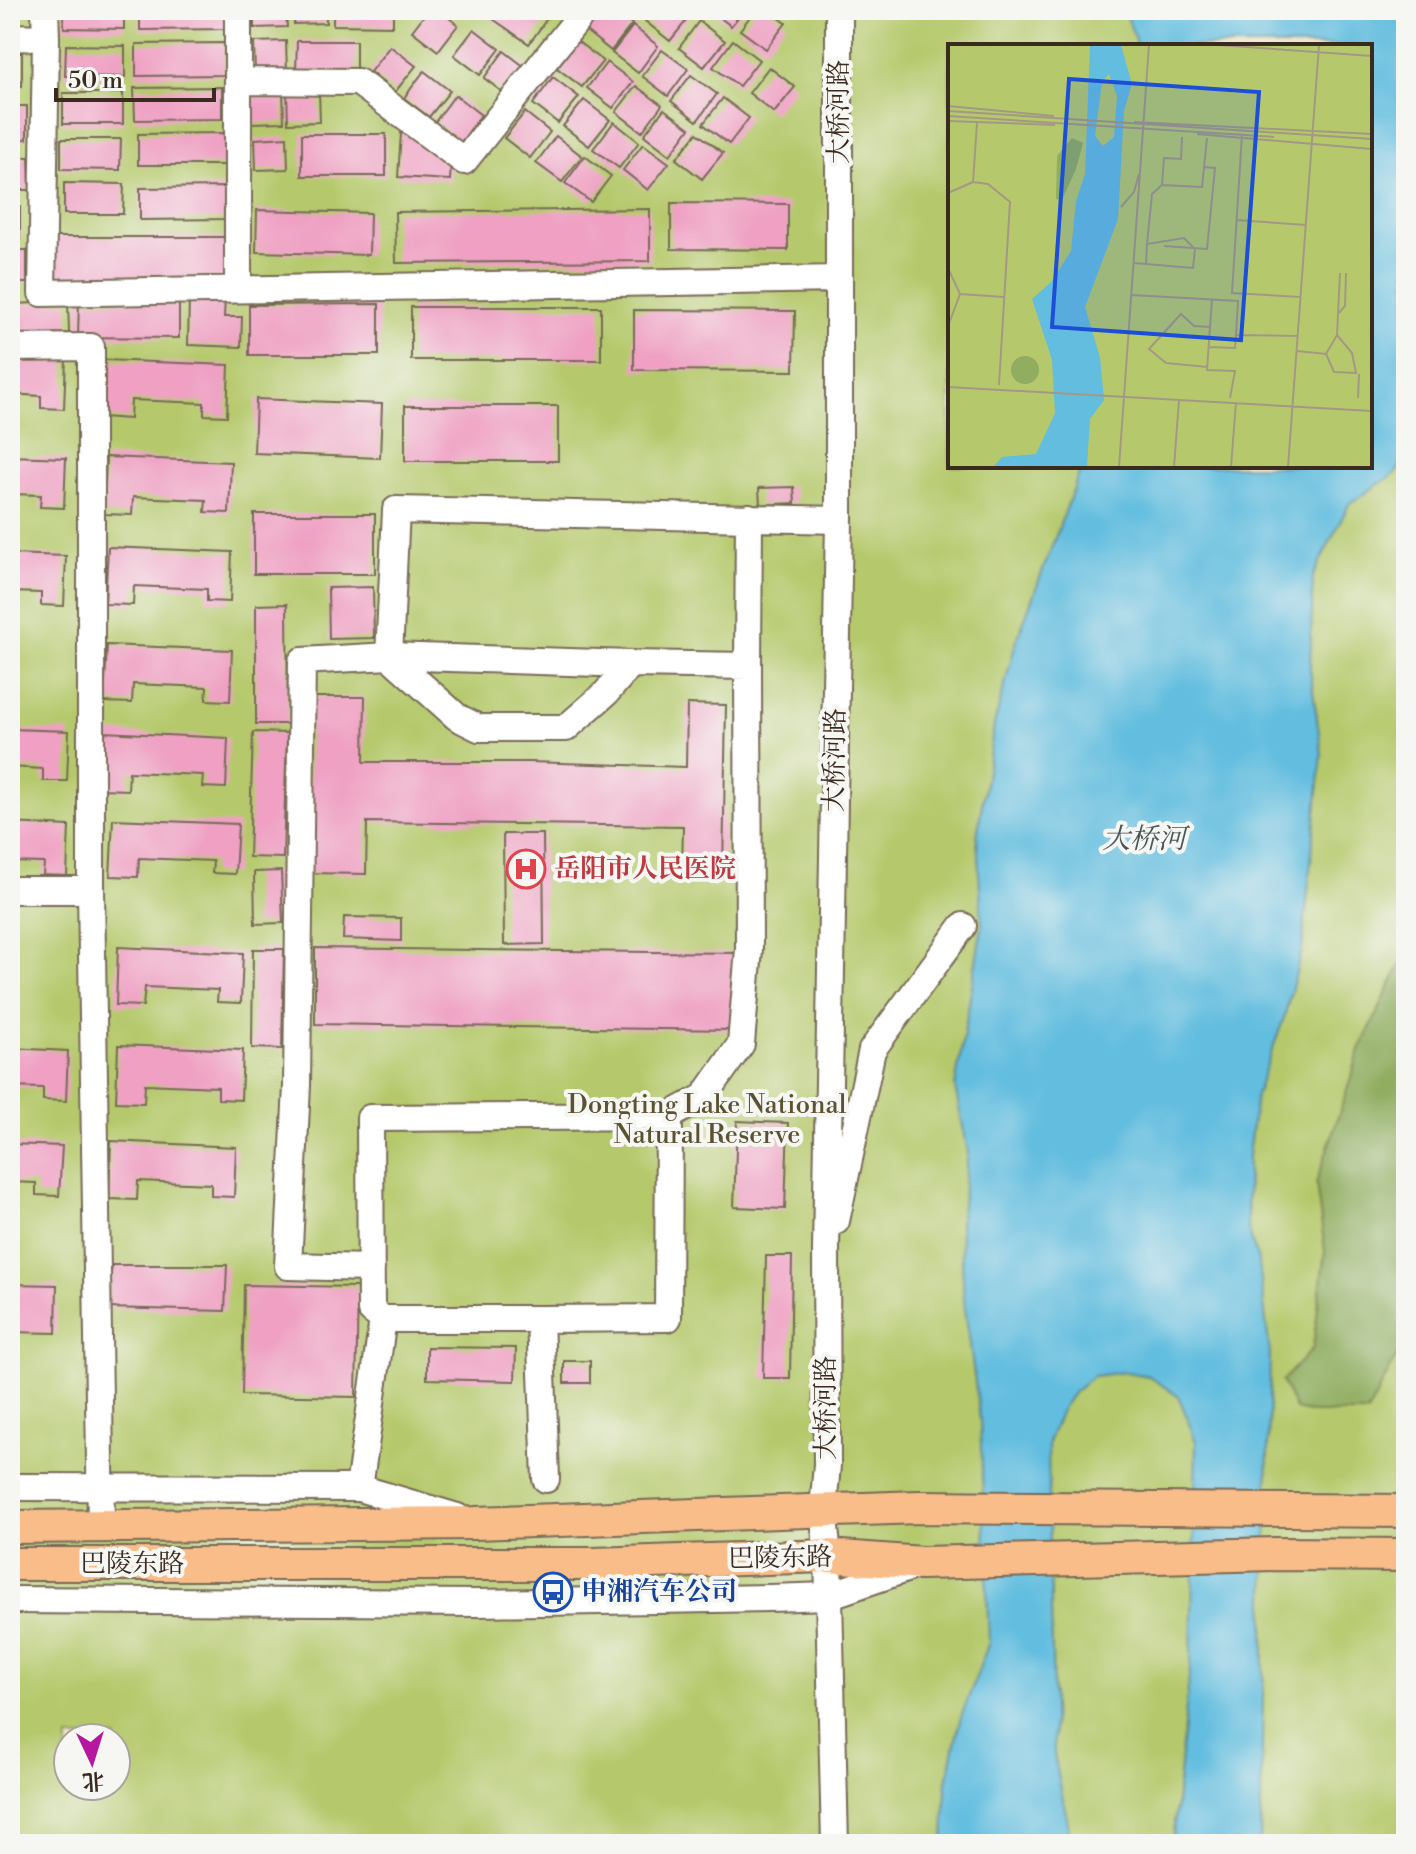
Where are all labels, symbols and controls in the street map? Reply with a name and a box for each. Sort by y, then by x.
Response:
inset map [948,44,1372,468]
scale bar [56,52,214,102]
street label: 大桥河路 [823,60,855,164]
text: 50 m [68,66,123,96]
street label: 大桥河路 [818,708,852,812]
water label: 大桥河 [1102,822,1191,857]
hospital icon: 岳阳市人民医院 [505,848,547,890]
place label: 岳阳市人民医院 [554,853,736,885]
park label: Dongting Lake National Natural Reserve [568,1089,847,1151]
street label: 大桥河路 [810,1356,842,1460]
street label: 巴陵东路 [728,1541,832,1575]
street label: 巴陵东路 [80,1548,184,1580]
bus stop icon: 申湘汽车公司 [532,1571,574,1613]
place label: 申湘汽车公司 [581,1576,737,1608]
north arrow [52,1722,132,1802]
text: 北 [81,1766,105,1795]

